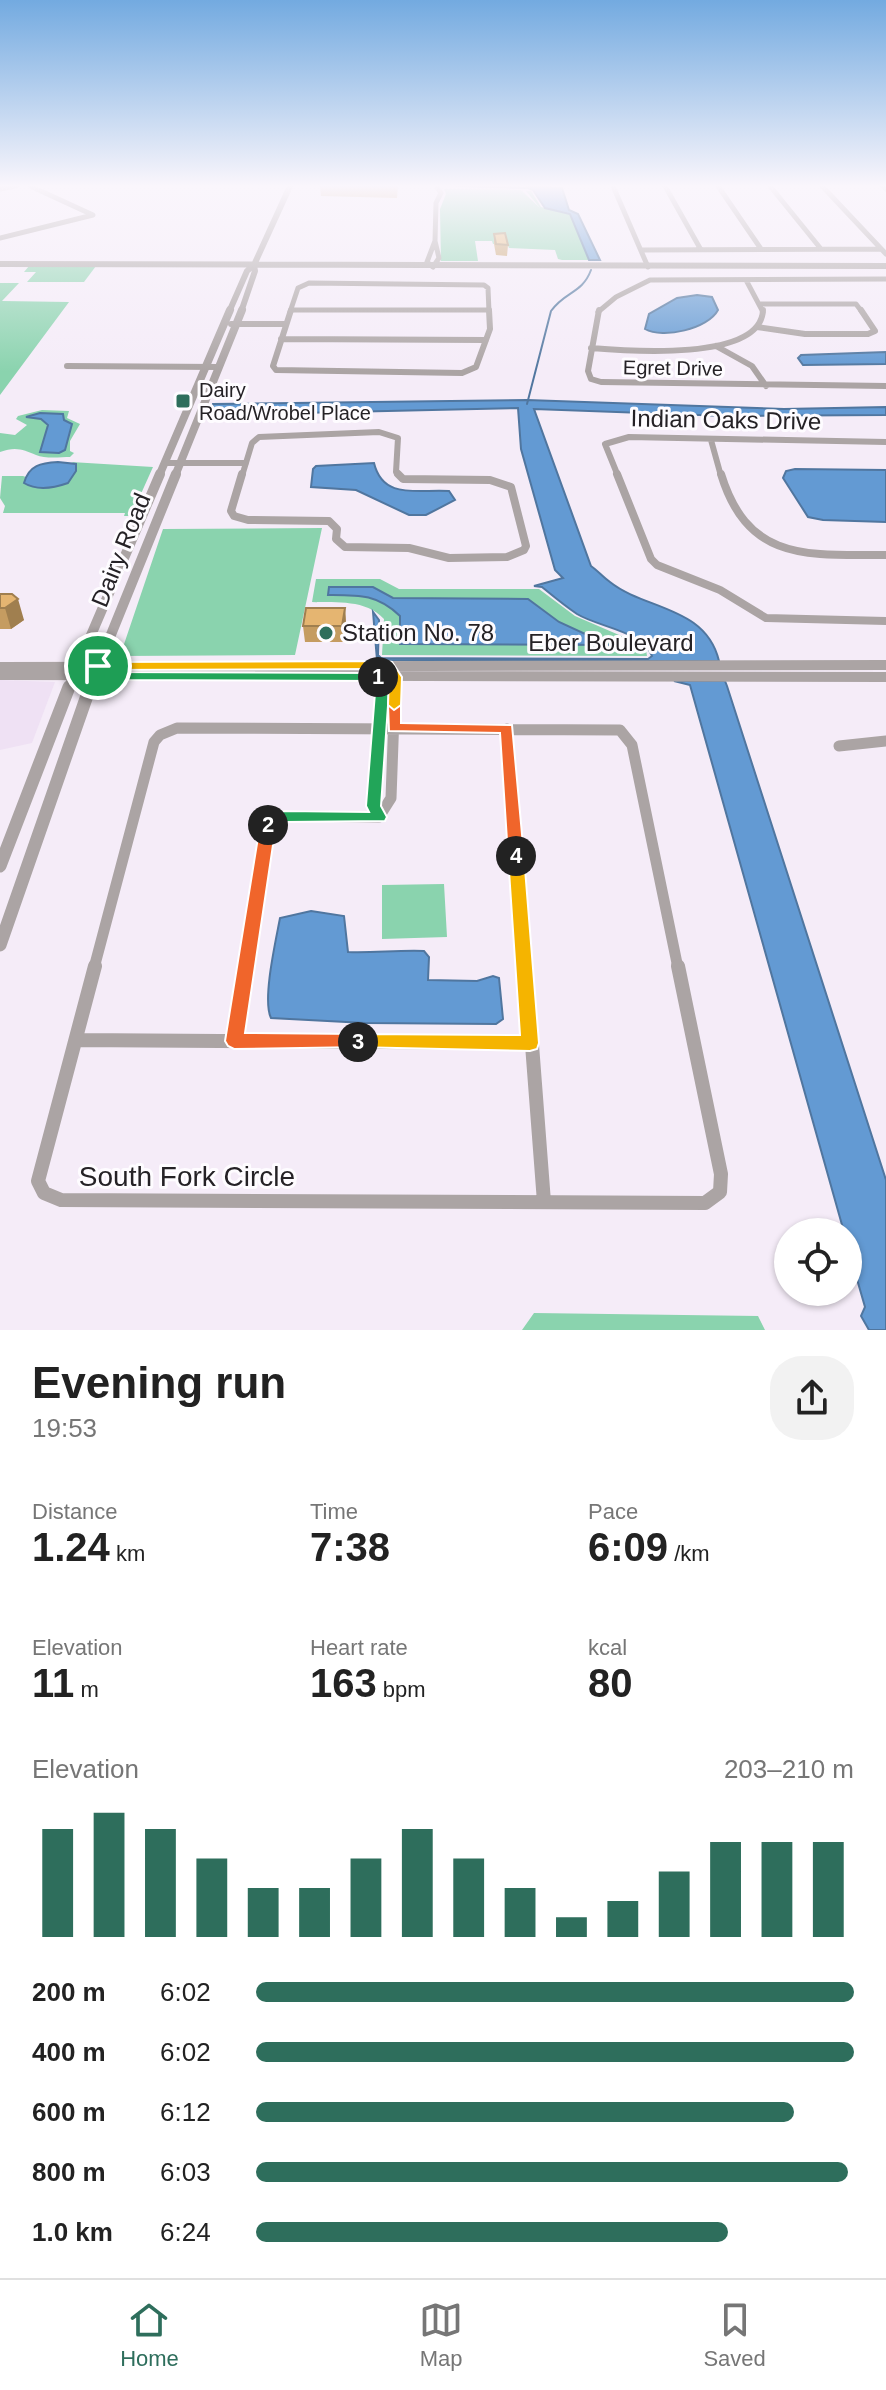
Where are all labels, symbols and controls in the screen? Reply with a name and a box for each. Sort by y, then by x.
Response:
street label: Egret Drive [623,356,723,380]
place label: Dairy Road/Wrobel Place [199,379,371,424]
marker: Dairy Road/Wrobel Place [174,392,192,410]
street label: Indian Oaks Drive [630,404,822,435]
street label: Dairy Road [86,489,156,611]
place label: Station No. 78 [342,619,494,646]
marker: Station No. 78 [317,624,335,642]
street label: Eber Boulevard [528,629,694,656]
pin [64,632,132,700]
icon: arrive [76,644,120,688]
pin: 1 [358,657,398,697]
text: 1 [372,664,384,689]
pin: 2 [248,805,288,845]
text: 2 [262,812,274,837]
pin: 4 [496,836,536,876]
text: 4 [510,843,522,868]
pin: 3 [338,1022,378,1062]
text: 3 [352,1029,364,1054]
street label: South Fork Circle [79,1161,295,1192]
map controls [774,1218,862,1306]
button: locate [774,1218,862,1306]
button: share [770,1356,854,1440]
text: Evening run [32,1358,286,1407]
text: 19:53 [32,1413,97,1443]
text: Distance [32,1499,118,1524]
text: Time [310,1499,358,1524]
text: Pace [588,1499,638,1524]
text: 1.24 [32,1525,110,1569]
text: 7:38 [310,1525,390,1569]
text: 6:09 [588,1525,668,1569]
text: km [110,1541,145,1566]
text: /km [668,1541,710,1566]
text: Elevation [32,1635,123,1660]
text: Heart rate [310,1635,408,1660]
text: kcal [588,1635,627,1660]
text: 11 [32,1661,74,1705]
text: 163 [310,1661,377,1705]
text: 80 [588,1661,633,1705]
text: m [74,1677,99,1702]
text: bpm [377,1677,426,1702]
text: Elevation [32,1754,139,1784]
text: 203–210 m [724,1754,854,1784]
text: 200 m [32,1977,106,2007]
text: 6:02 [160,1977,211,2007]
text: 400 m [32,2037,106,2067]
text: 6:02 [160,2037,211,2067]
text: 600 m [32,2097,106,2127]
text: 6:12 [160,2097,211,2127]
text: 800 m [32,2157,106,2187]
text: 6:03 [160,2157,211,2187]
text: 1.0 km [32,2217,113,2247]
text: 6:24 [160,2217,211,2247]
tab: Home [120,2298,179,2372]
tab: Map [419,2298,463,2372]
tab: Saved [703,2298,766,2372]

